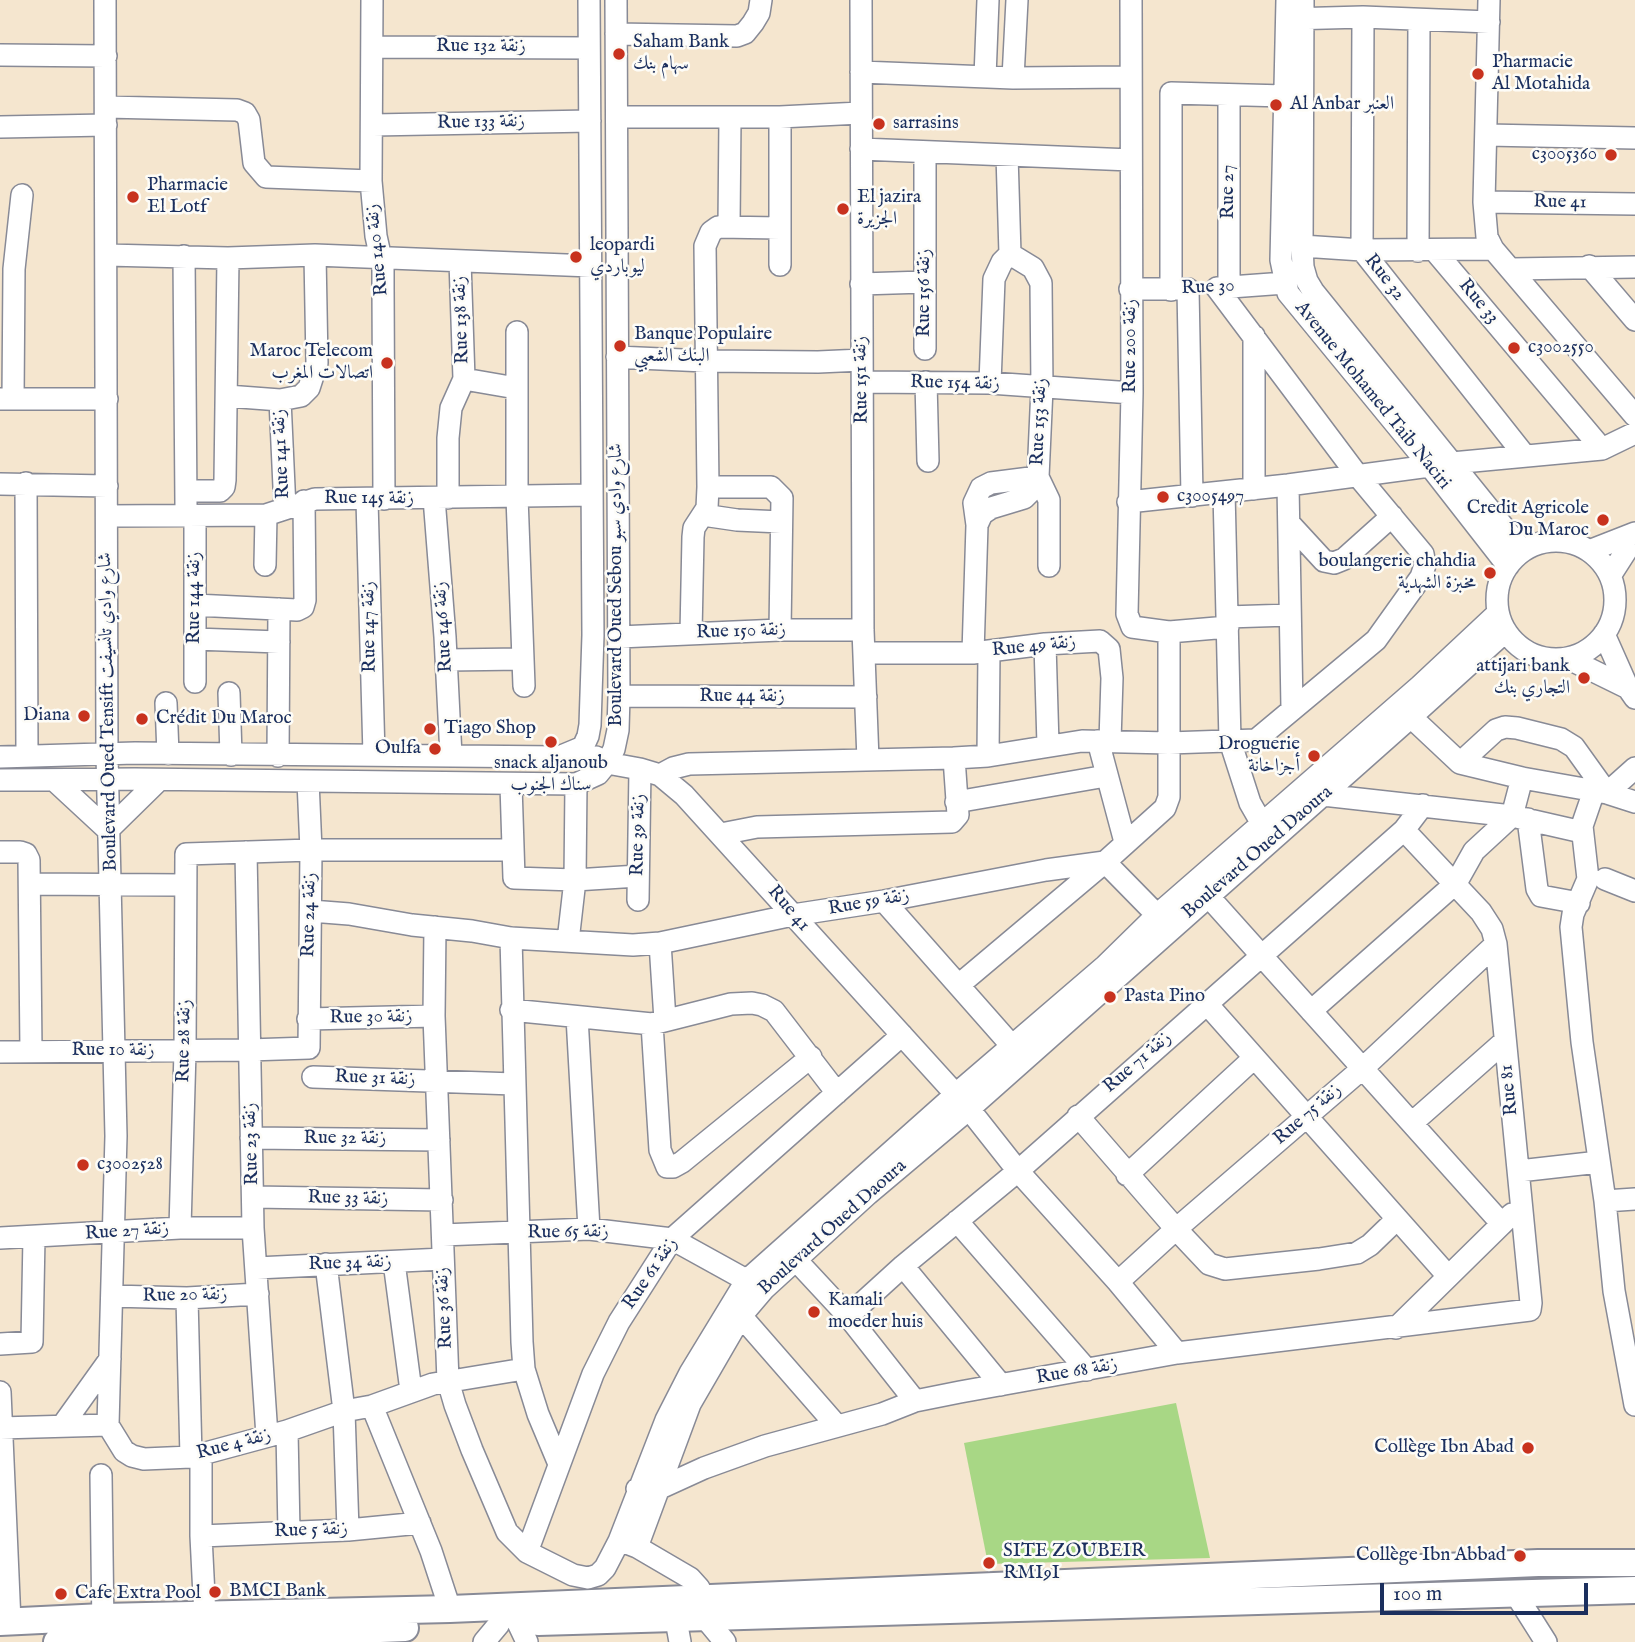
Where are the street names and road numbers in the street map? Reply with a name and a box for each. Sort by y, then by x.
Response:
street label: Rue 132 زنقة [436,36,526,58]
street label: Rue 133 زنقة [437,111,525,135]
street label: Rue 27 [1218,165,1240,219]
street label: Rue 41 [1533,191,1587,215]
street label: Rue 140 زنقة [362,203,394,297]
street label: Rue 156 زنقة [914,249,936,337]
street label: Rue 32 [1359,250,1409,306]
street label: Rue 138 زنقة [449,275,475,365]
street label: Rue 30 [1181,275,1235,301]
street label: Rue 33 [1453,275,1503,329]
street label: Avenue Mohamed Taib Naciri [1289,297,1455,495]
street label: Rue 200 زنقة [1120,299,1142,393]
street label: Rue 151 زنقة [850,336,874,424]
street label: Rue 154 زنقة [910,372,1000,396]
street label: Rue 153 زنقة [1027,378,1053,466]
street label: Rue 141 زنقة [268,408,296,500]
street label: Boulevard Oued Sebou شارع وادي سبو [606,443,628,727]
street label: Rue 145 زنقة [324,488,414,510]
street label: Boulevard Oued Tensift شارع وادي تانسيفت [95,552,123,872]
street label: Rue 144 زنقة [184,552,206,644]
street label: Rue 147 زنقة [358,581,382,673]
street label: Rue 146 زنقة [429,581,459,673]
street label: Rue 150 زنقة [696,619,786,645]
street label: Rue 49 زنقة [991,631,1077,663]
street label: Rue 44 زنقة [699,686,785,708]
street label: Boulevard Oued Daoura [1178,782,1338,924]
street label: Rue 39 زنقة [627,794,651,876]
street label: Rue 24 زنقة [298,872,322,958]
street label: Rue 41 [762,881,814,937]
street label: Rue 59 زنقة [827,885,911,921]
street label: Rue 28 زنقة [173,999,197,1083]
street label: Rue 30 زنقة [329,1006,413,1030]
street label: Rue 71 زنقة [1099,1027,1177,1099]
street label: Rue 10 زنقة [71,1040,155,1062]
street label: Rue 81 [1496,1063,1524,1117]
street label: Rue 31 زنقة [334,1066,416,1092]
street label: Rue 75 زنقة [1269,1079,1347,1151]
street label: Rue 23 زنقة [239,1102,265,1186]
street label: Rue 32 زنقة [304,1128,386,1150]
street label: Boulevard Oued Daoura [754,1155,912,1301]
street label: Rue 33 زنقة [307,1187,389,1211]
street label: Rue 27 زنقة [84,1218,170,1246]
street label: Rue 65 زنقة [527,1221,609,1245]
street label: Rue 61 زنقة [619,1234,683,1314]
street label: Rue 34 زنقة [308,1251,392,1277]
street label: Rue 36 زنقة [431,1267,459,1349]
street label: Rue 20 زنقة [142,1284,228,1308]
street label: Rue 68 زنقة [1035,1354,1119,1390]
street label: Rue 4 زنقة [194,1424,274,1466]
street label: Rue 5 زنقة [274,1518,348,1544]

